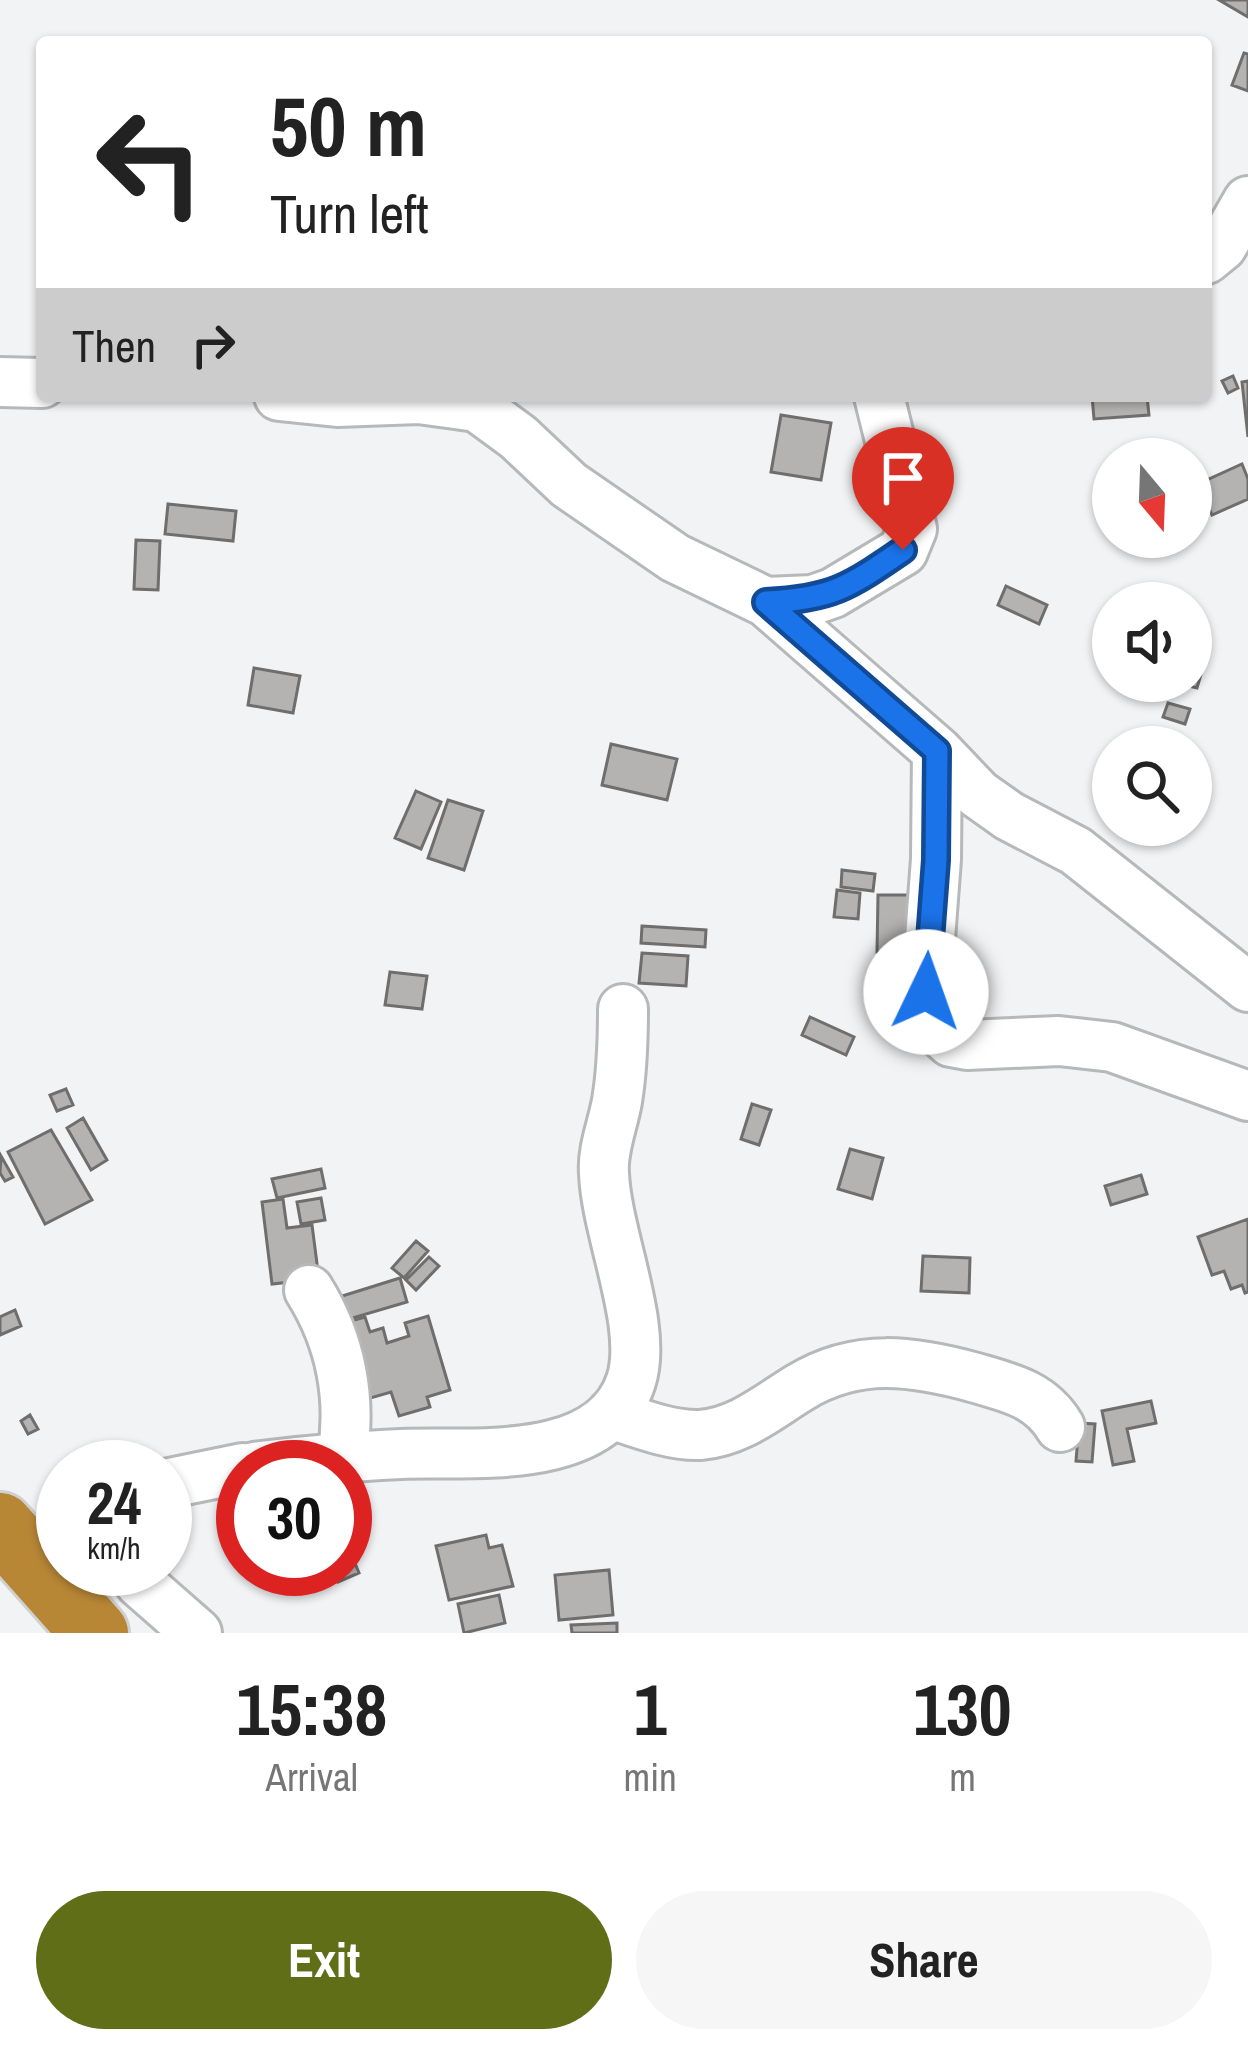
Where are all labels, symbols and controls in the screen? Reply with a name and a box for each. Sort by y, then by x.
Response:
text: 50 m [270,69,427,182]
icon: left [72,84,228,240]
text: Turn left [270,177,429,250]
icon: right [180,312,246,378]
text: Then [72,315,156,376]
pin [852,427,954,550]
north arrow [1092,438,1212,558]
map controls [1092,438,1212,846]
icon: arrive [870,445,936,511]
button: sound [1092,582,1212,702]
button: search [1092,726,1212,846]
position arrow [863,929,989,1055]
speed limit sign: 30 [216,1440,372,1596]
text: 24 [87,1462,141,1543]
text: km/h [87,1528,141,1568]
text: 15:38 [236,1660,387,1757]
text: 1 [634,1660,667,1757]
text: 130 [913,1660,1012,1757]
text: Arrival [266,1751,358,1803]
text: min [624,1751,677,1803]
text: m [949,1751,976,1803]
button: Exit [36,1891,612,2029]
button: Share [636,1891,1212,2029]

